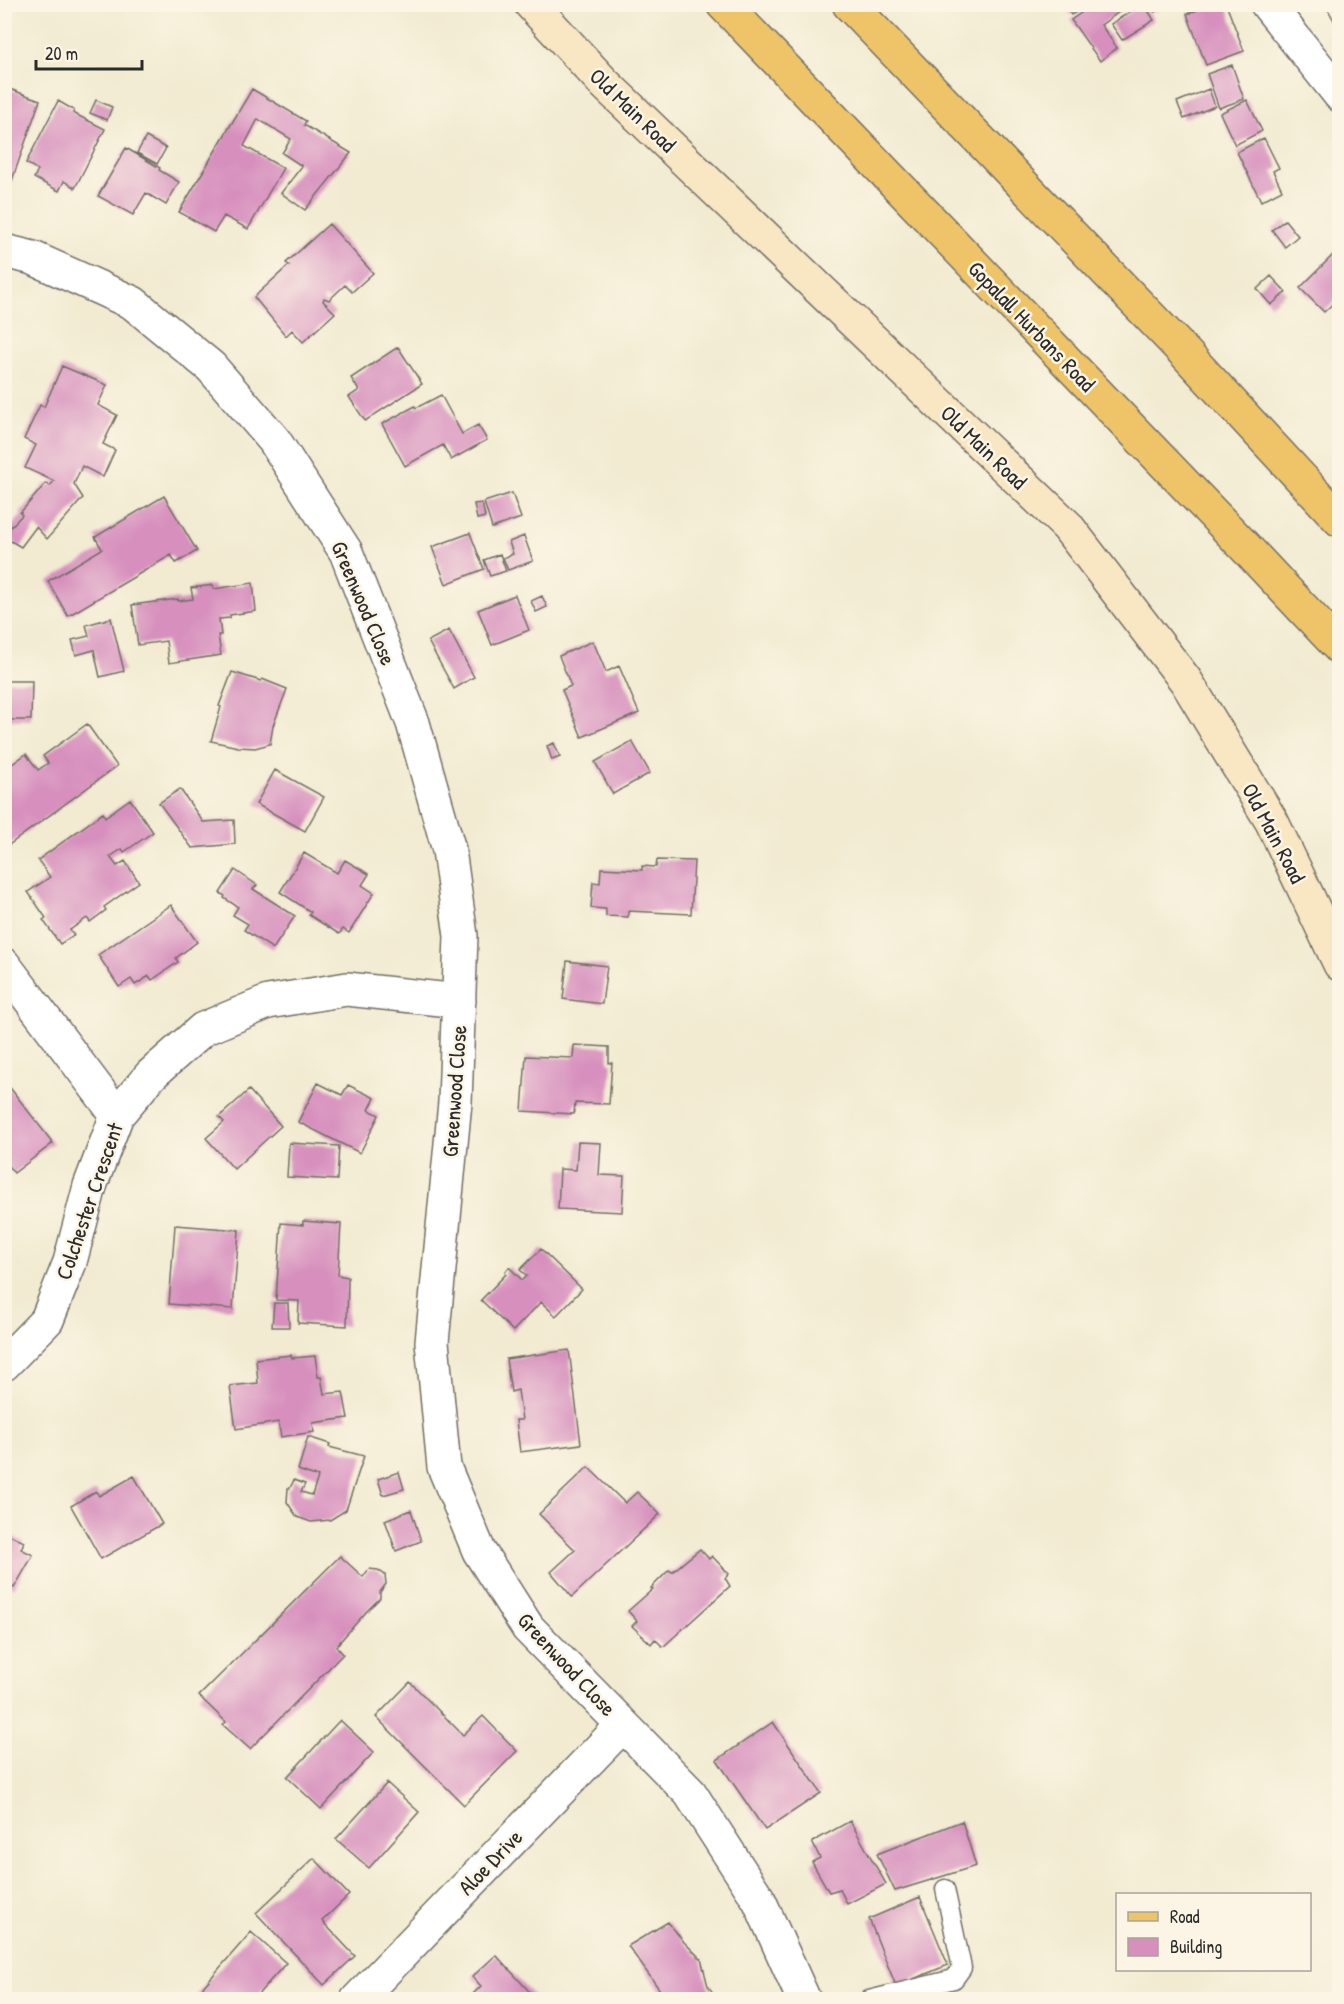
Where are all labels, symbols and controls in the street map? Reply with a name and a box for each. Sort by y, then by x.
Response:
scale bar [36,33,142,71]
text: 20 m [45,41,78,66]
street label: Old Main Road [583,61,683,159]
street label: Gopalall Hurbans Road [962,254,1103,398]
street label: Old Main Road [934,398,1034,496]
street label: Greenwood Close [324,536,404,670]
street label: Old Main Road [1235,778,1313,889]
street label: Greenwood Close [434,1024,474,1158]
street label: Colchester Crescent [48,1118,130,1284]
street label: Greenwood Close [511,1605,623,1723]
street label: Aloe Drive [451,1822,529,1901]
legend [1116,1893,1311,1971]
text: Road [1170,1904,1200,1929]
text: Building [1170,1934,1222,1959]

